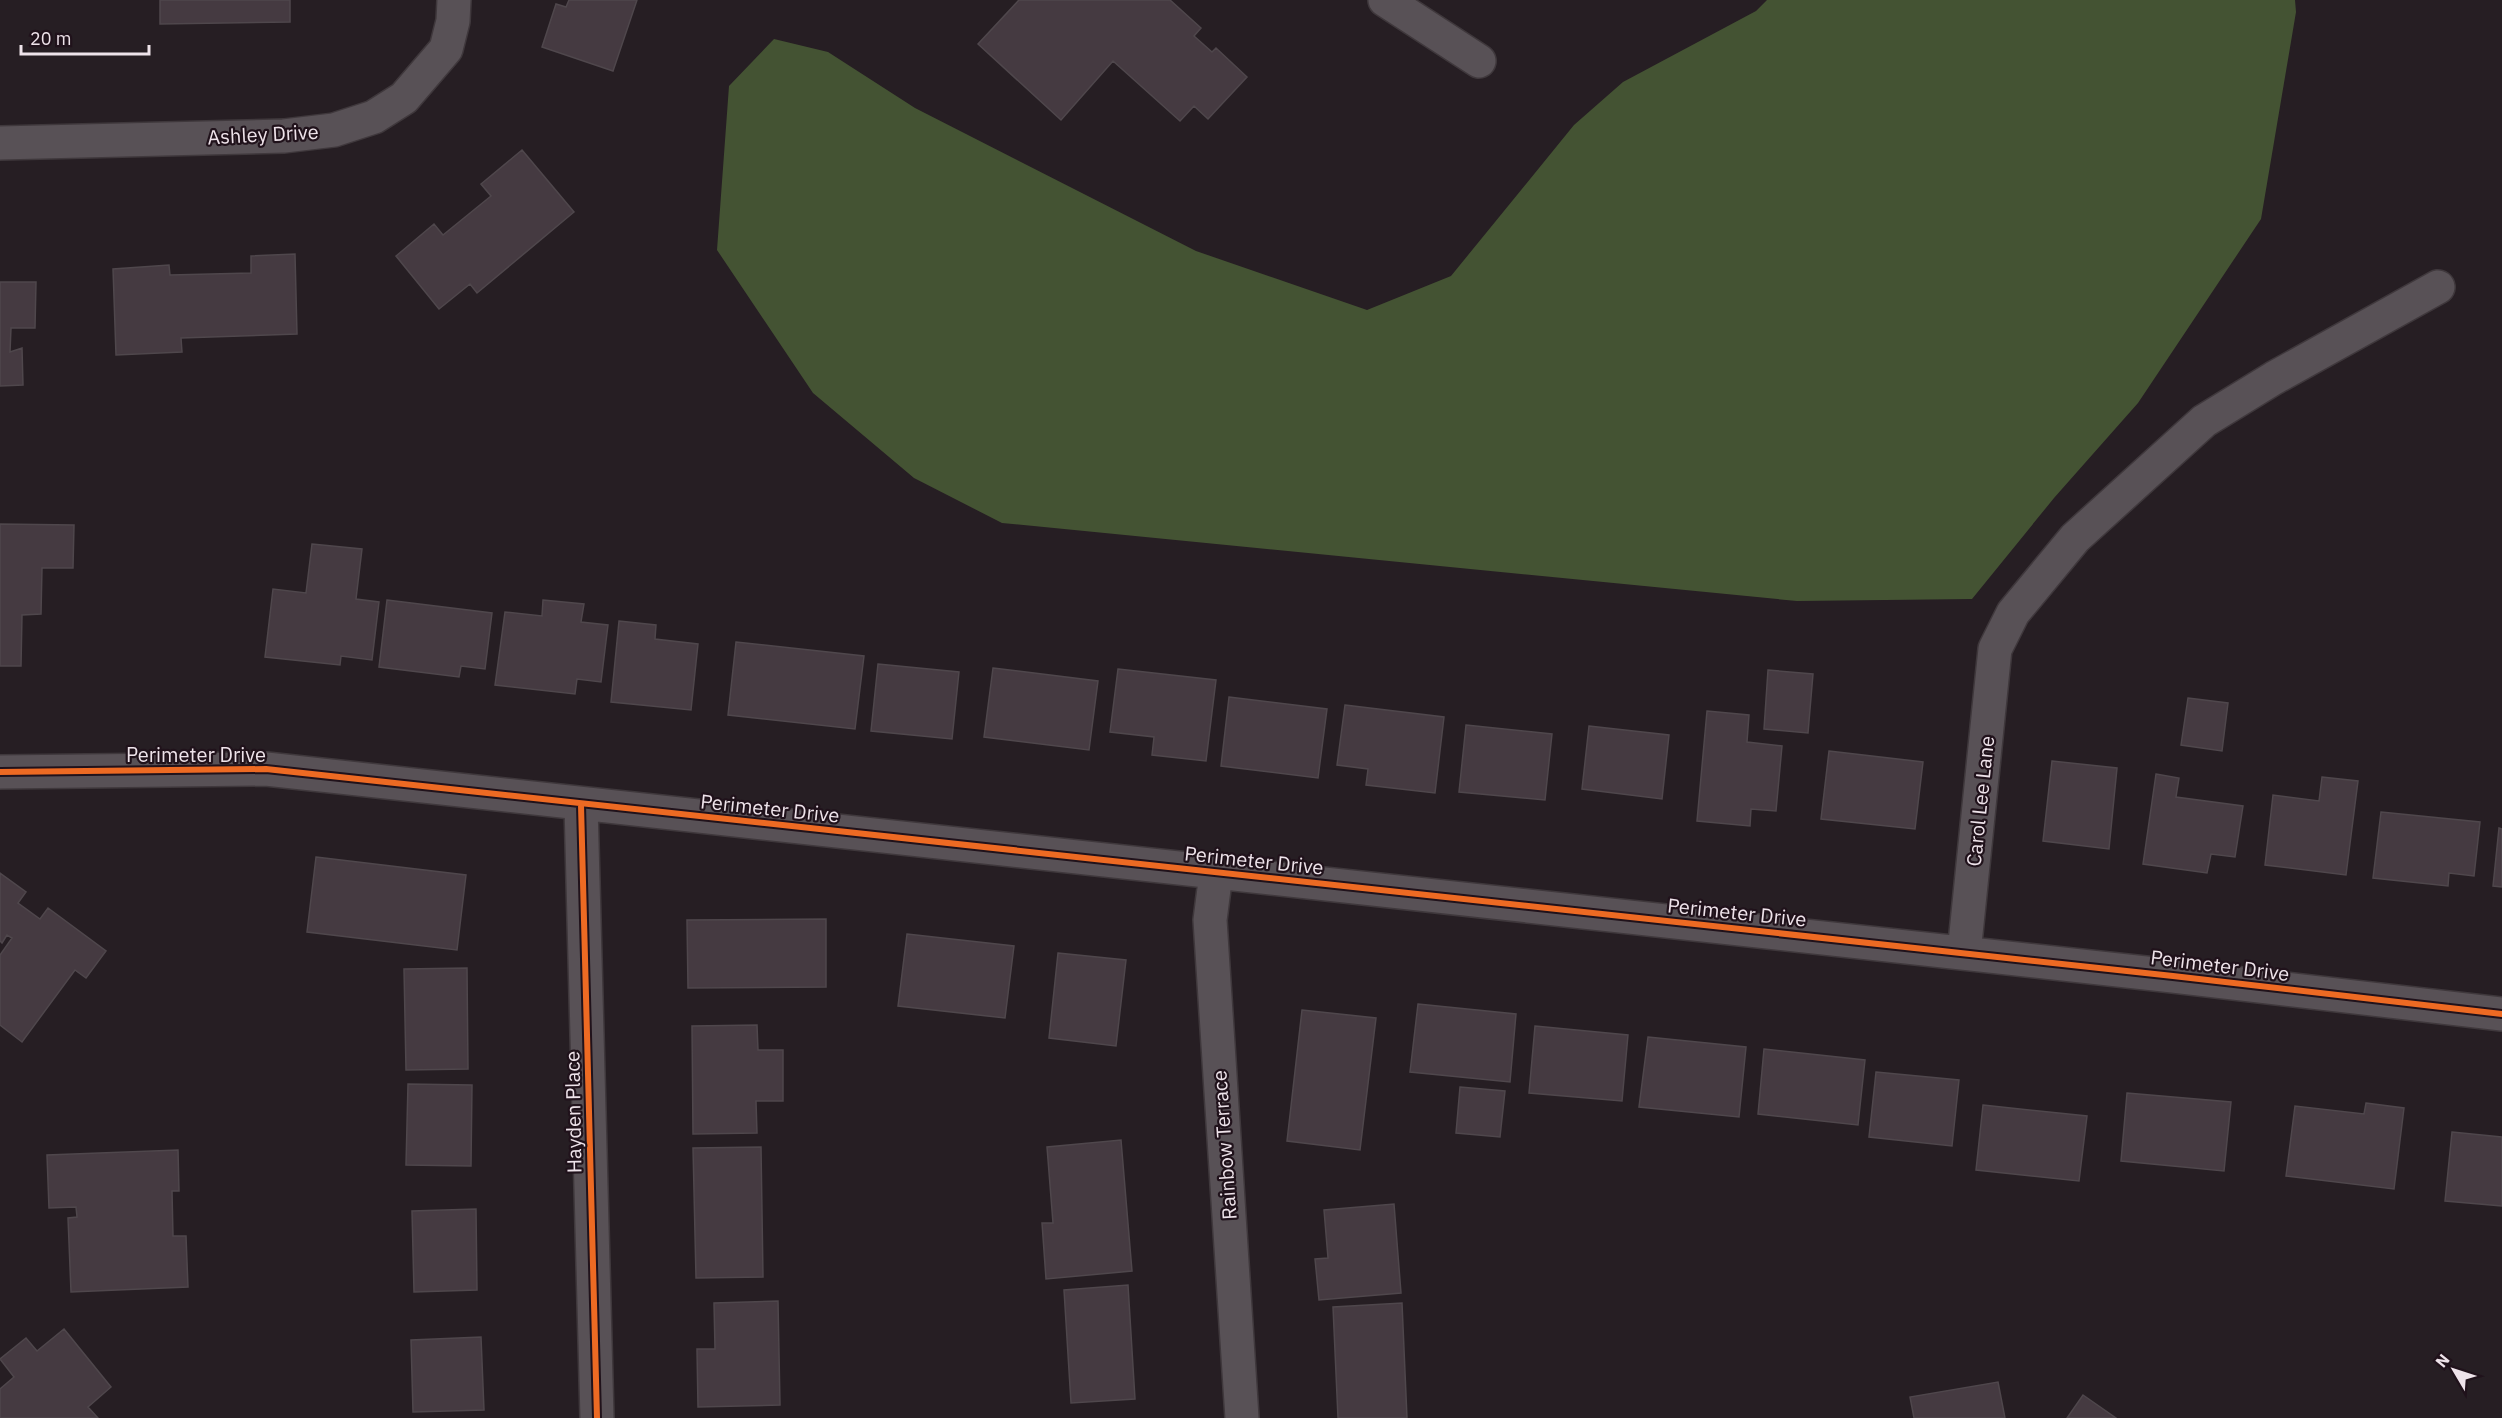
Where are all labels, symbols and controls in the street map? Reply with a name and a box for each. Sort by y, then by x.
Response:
scale bar [21,18,148,56]
text: 20 m [30,27,72,50]
street label: Ashley Drive [207,118,319,150]
street label: Carol Lee Lane [1960,734,2000,868]
street label: Perimeter Drive [126,741,266,768]
street label: Perimeter Drive [699,787,841,829]
street label: Perimeter Drive [1183,839,1325,881]
street label: Perimeter Drive [1666,891,1808,933]
street label: Perimeter Drive [2149,943,2291,987]
street label: Hayden Place [558,1051,588,1173]
street label: Rainbow Terrace [1205,1069,1243,1221]
north arrow [2424,1340,2484,1400]
text: N [2431,1350,2454,1371]

